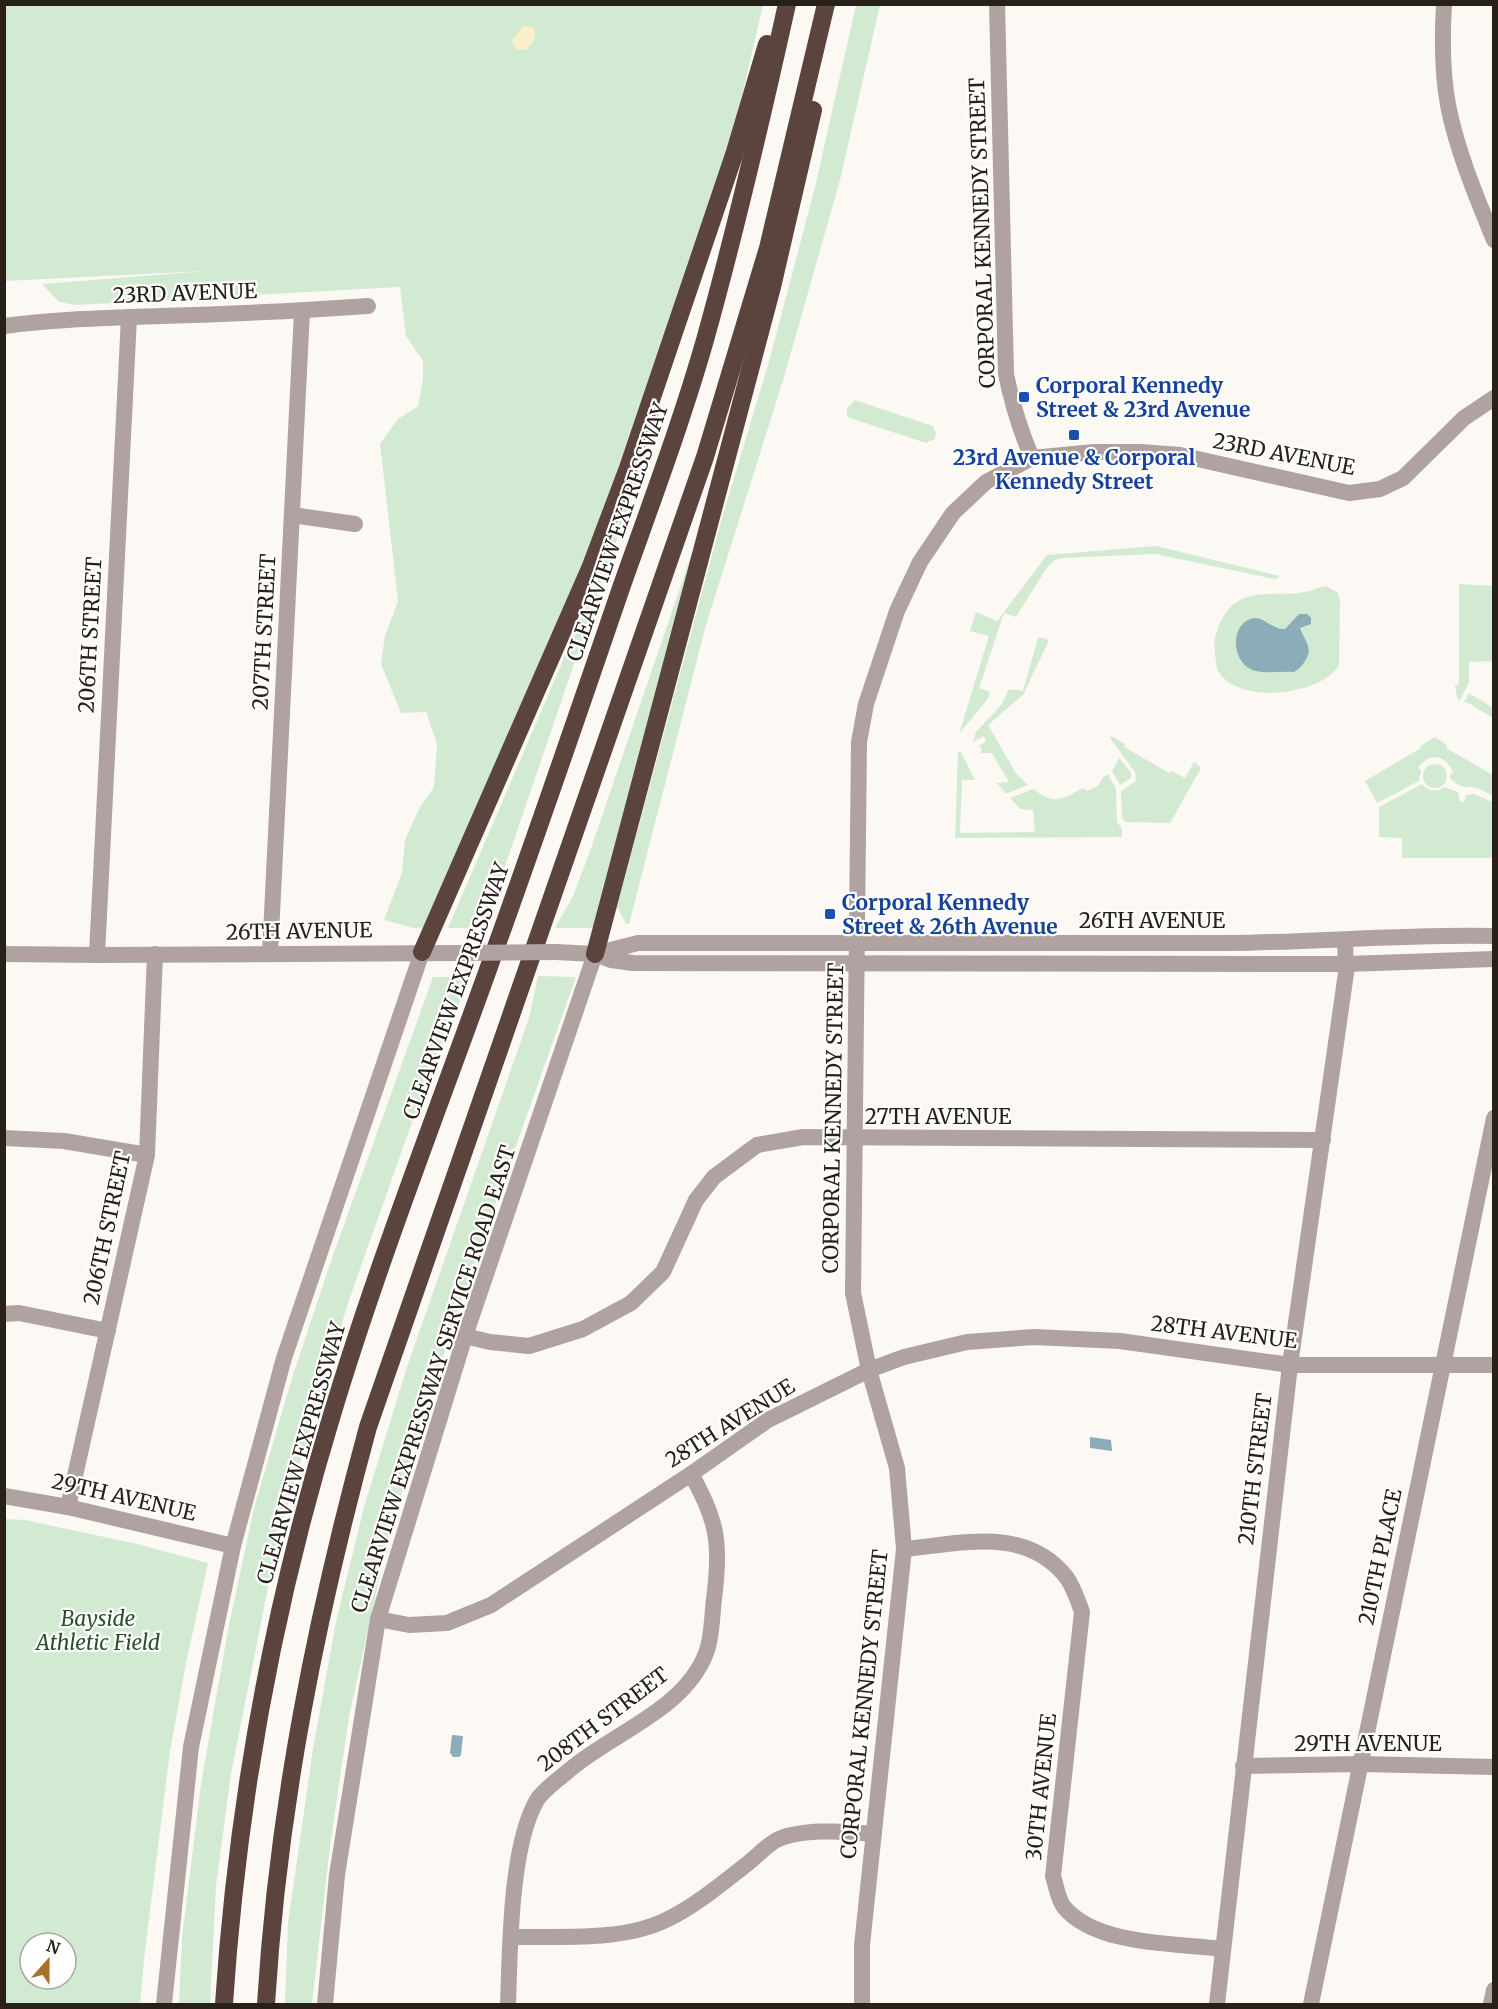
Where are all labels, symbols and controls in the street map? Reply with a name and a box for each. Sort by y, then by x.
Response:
street label: CORPORAL KENNEDY STREET [963,77,1001,389]
street label: 23RD AVENUE [112,277,258,309]
place label: Corporal Kennedy Street & 23rd Avenue [1036,372,1250,423]
marker: Corporal Kennedy Street & 23rd Avenue [1017,390,1031,404]
street label: CLEARVIEW EXPRESSWAY [560,399,674,665]
street label: 23RD AVENUE [1211,427,1358,481]
marker: 23rd Avenue & Corporal Kennedy Street [1067,428,1081,442]
place label: 23rd Avenue & Corporal Kennedy Street [953,444,1196,495]
street label: 207TH STREET [246,553,282,711]
street label: 206TH STREET [72,556,108,714]
street label: CLEARVIEW EXPRESSWAY [397,858,515,1123]
place label: Corporal Kennedy Street & 26th Avenue [842,889,1058,940]
marker: Corporal Kennedy Street & 26th Avenue [823,907,837,921]
street label: 26TH AVENUE [1079,907,1226,934]
street label: 26TH AVENUE [226,916,373,946]
street label: CORPORAL KENNEDY STREET [817,962,849,1274]
street label: 27TH AVENUE [865,1103,1012,1130]
street label: CLEARVIEW EXPRESSWAY SERVICE ROAD EAST [344,1142,522,1616]
street label: 206TH STREET [78,1148,137,1307]
street label: 28TH AVENUE [1149,1310,1299,1354]
street label: CLEARVIEW EXPRESSWAY [251,1318,352,1587]
street label: 28TH AVENUE [660,1372,800,1473]
street label: 210TH STREET [1232,1391,1278,1547]
street label: 29TH AVENUE [49,1467,199,1527]
street label: 210TH PLACE [1352,1486,1408,1628]
street label: CORPORAL KENNEDY STREET [834,1548,894,1860]
park label: Bayside Athletic Field [34,1605,160,1656]
street label: 208TH STREET [532,1661,674,1777]
street label: 30TH AVENUE [1020,1711,1062,1862]
street label: 29TH AVENUE [1294,1730,1442,1757]
north arrow [18,1931,78,1991]
text: N [44,1935,63,1959]

